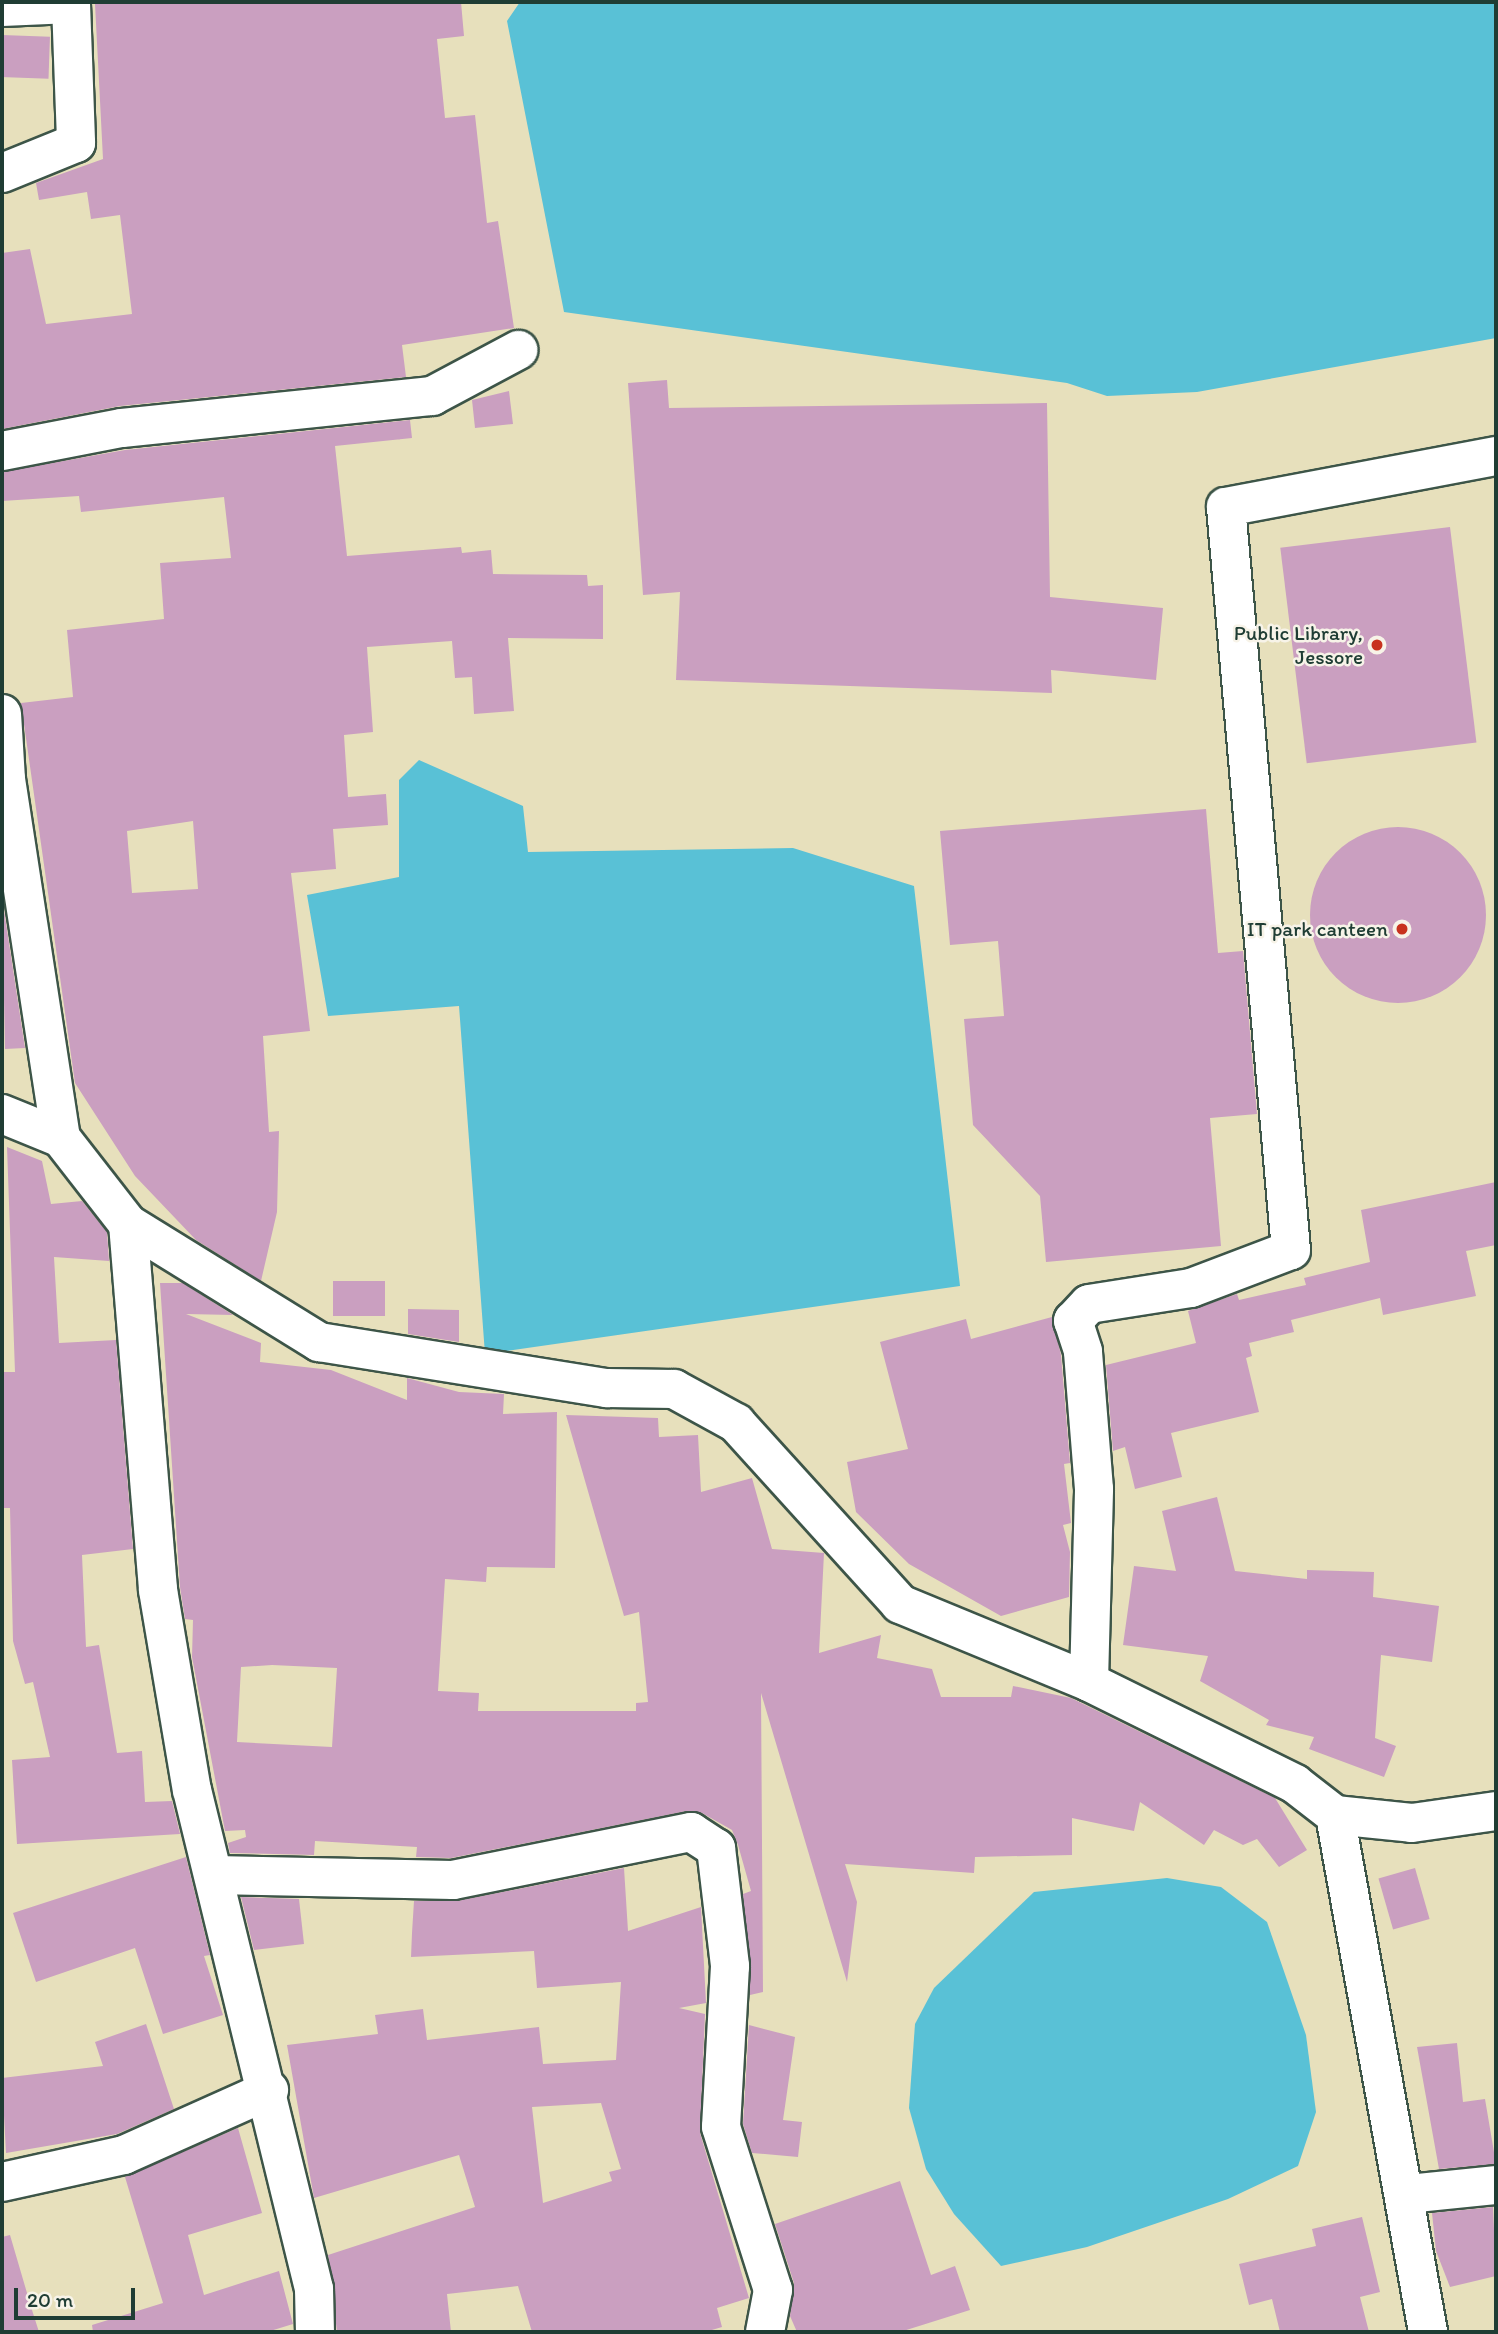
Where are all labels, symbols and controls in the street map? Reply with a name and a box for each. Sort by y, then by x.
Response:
place label: Public Library, Jessore [1234,620,1363,670]
marker: Public Library, Jessore [1369,637,1385,653]
place label: IT park canteen [1246,916,1388,942]
marker: IT park canteen [1394,921,1410,937]
scale bar [18,2274,138,2318]
text: 20 m [27,2287,73,2312]

